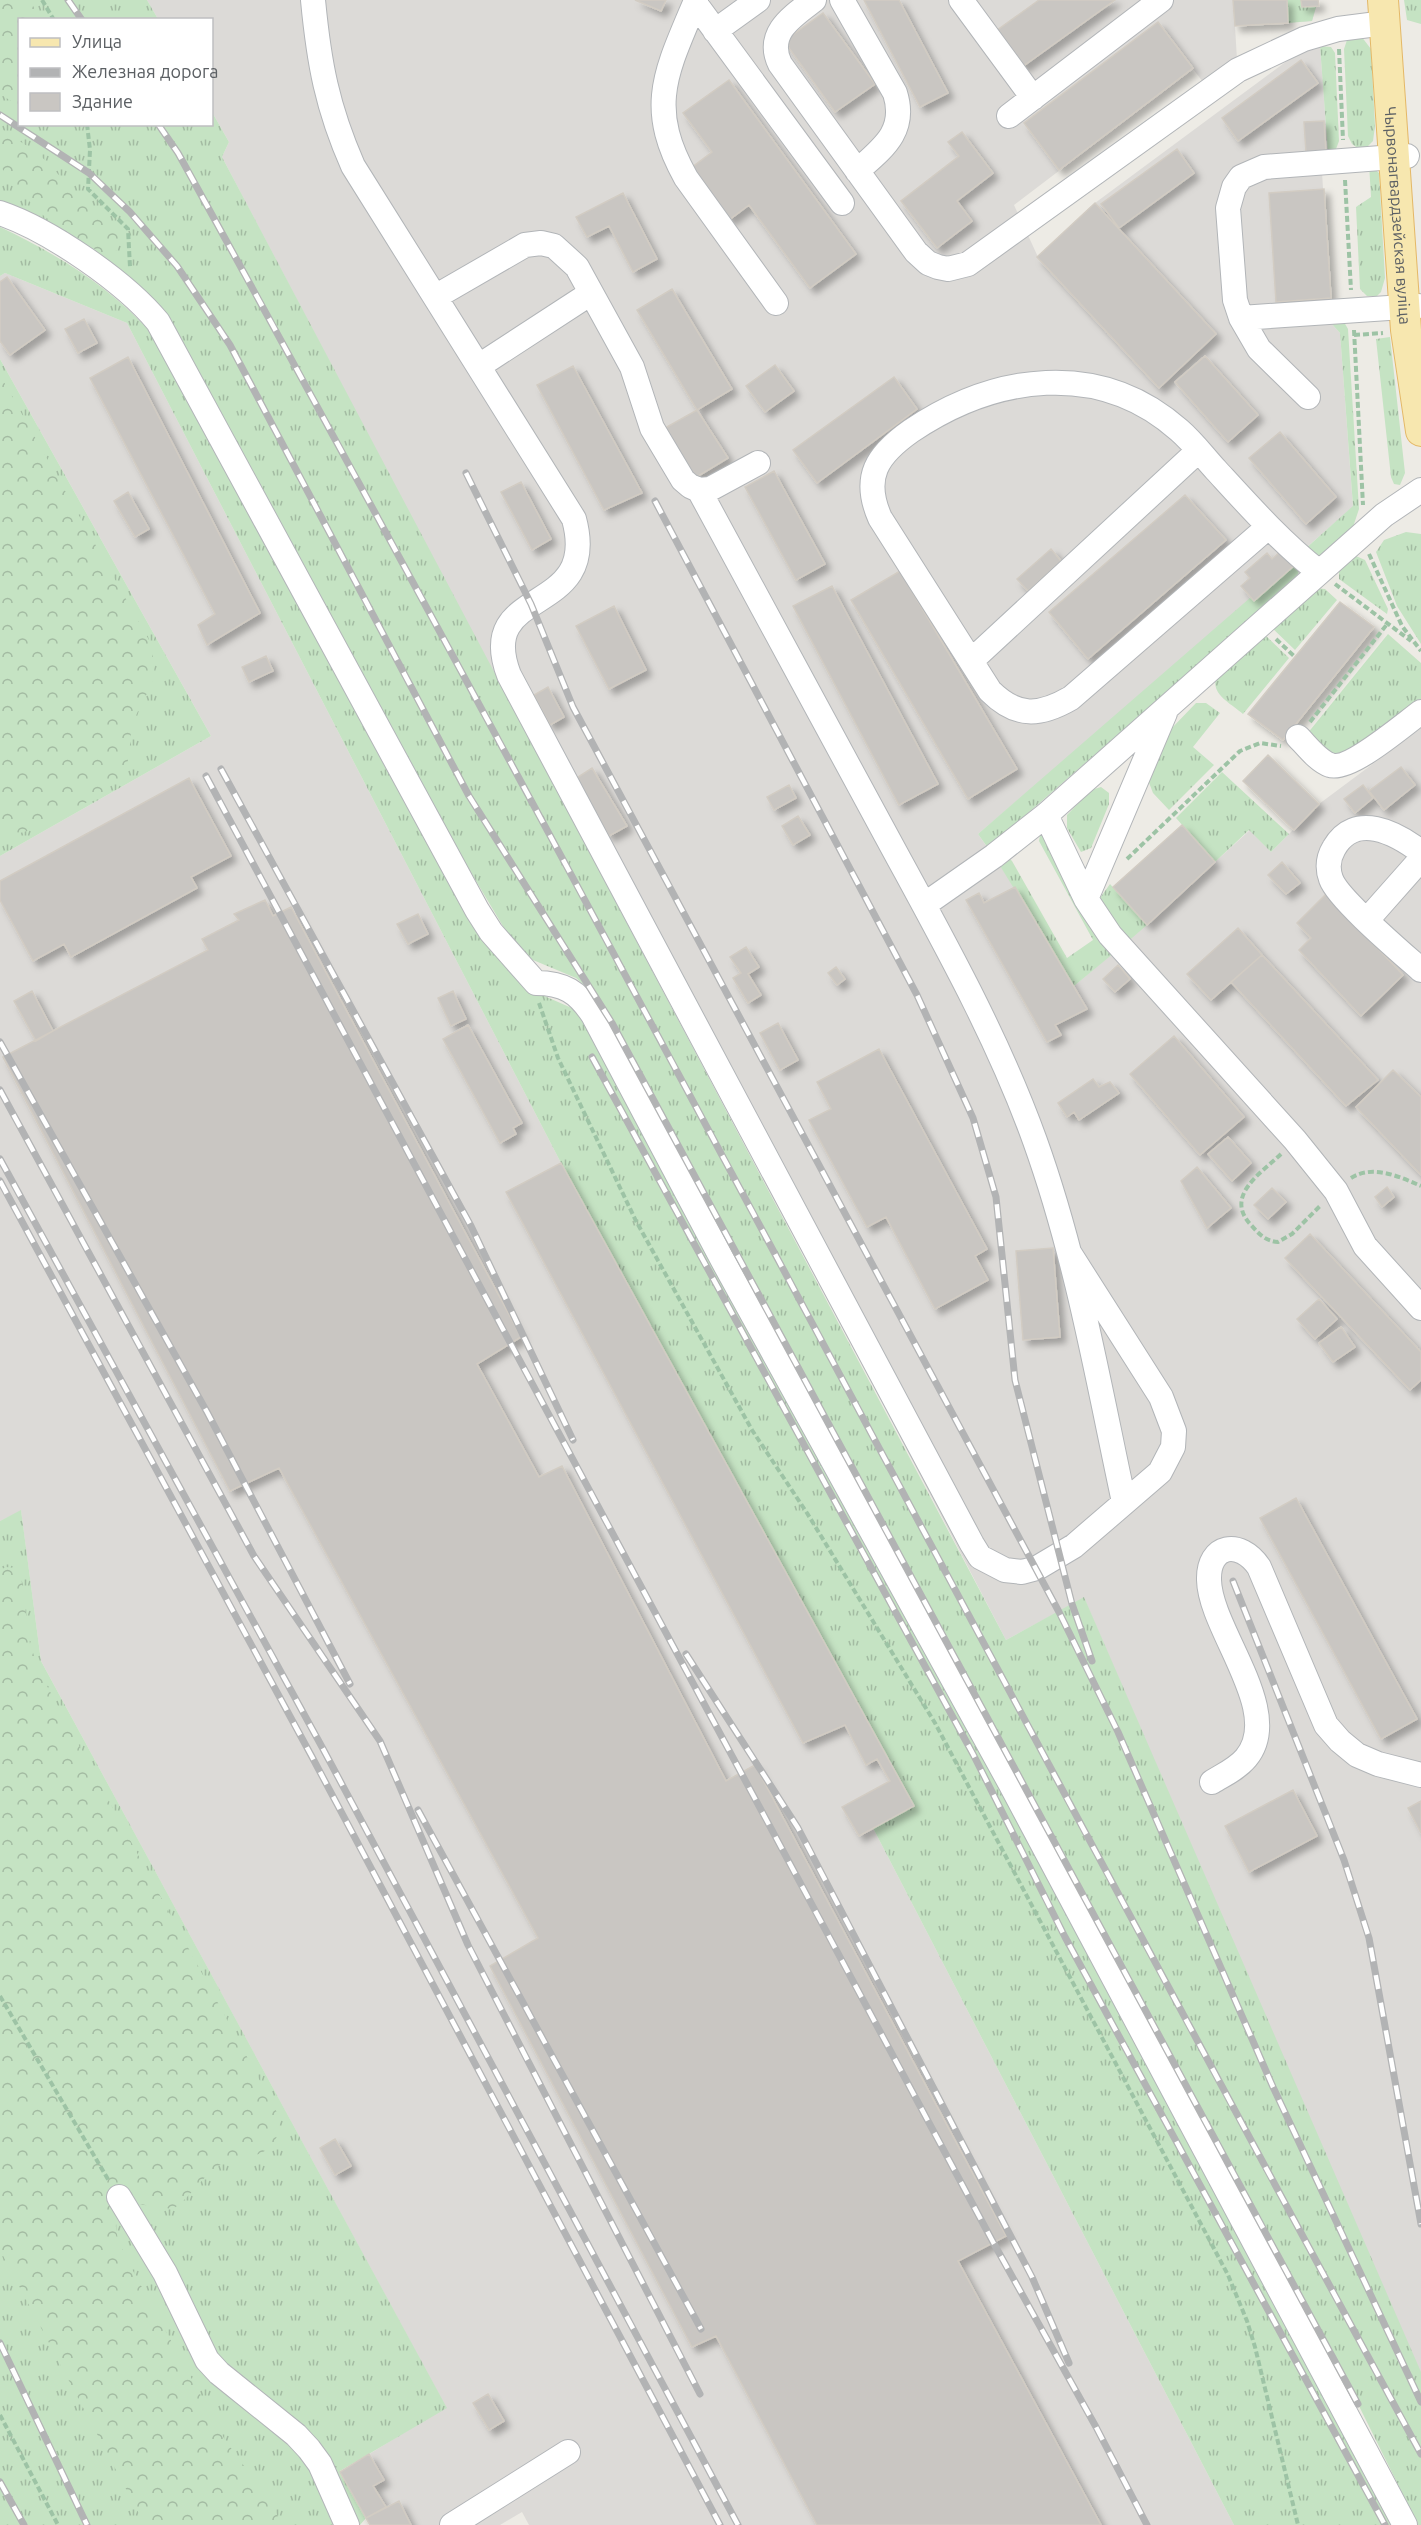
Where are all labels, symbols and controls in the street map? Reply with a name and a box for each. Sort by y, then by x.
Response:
legend [18,18,213,126]
text: Улица [72,31,122,51]
text: Железная дорога [72,61,219,81]
text: Здание [72,91,133,111]
street label: Чырвонагвардзейская вуліца [1381,106,1415,325]

